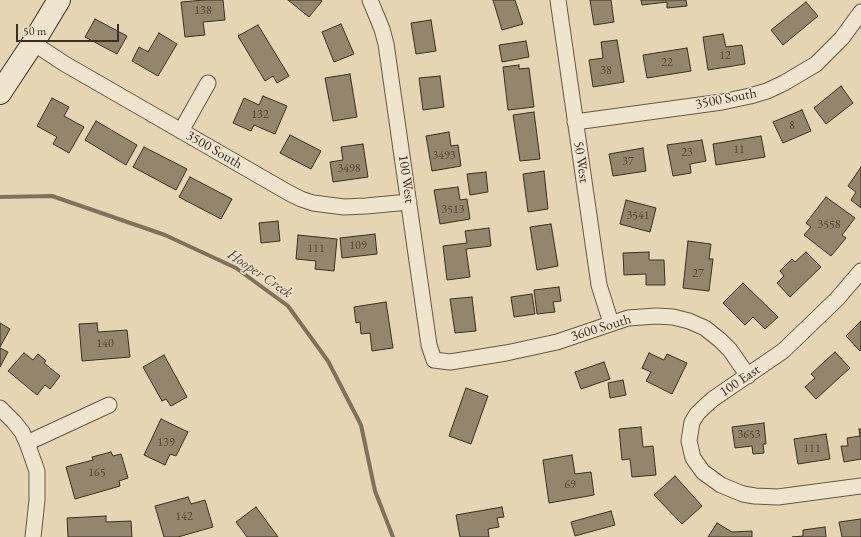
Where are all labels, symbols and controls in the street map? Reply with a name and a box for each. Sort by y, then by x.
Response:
house number: 138 [194,4,212,18]
scale bar [18,16,121,42]
text: 50 m [23,23,46,39]
house number: 12 [719,49,731,63]
house number: 22 [661,56,673,70]
house number: 38 [600,64,612,78]
street label: 3500 South [694,85,758,113]
house number: 132 [251,108,269,122]
house number: 8 [789,119,795,133]
street label: 3500 South [183,127,245,173]
street label: 50 West [570,140,592,184]
house number: 11 [733,143,745,157]
house number: 23 [681,146,693,160]
house number: 3493 [432,149,456,163]
street label: 100 West [394,154,418,204]
house number: 37 [622,155,634,169]
house number: 3498 [337,162,361,176]
house number: 3513 [441,203,465,217]
house number: 3541 [626,209,650,223]
house number: 3558 [817,218,841,232]
house number: 109 [349,239,367,253]
house number: 111 [307,242,325,256]
water label: Hooper Creek [224,246,296,302]
house number: 27 [692,267,704,281]
street label: 3600 South [569,311,633,345]
house number: 140 [96,337,114,351]
street label: 100 East [717,361,763,401]
house number: 3653 [737,428,761,442]
house number: 139 [157,436,175,450]
house number: 111 [803,442,821,456]
house number: 165 [88,466,106,480]
house number: 69 [564,478,576,492]
house number: 142 [175,510,193,524]

